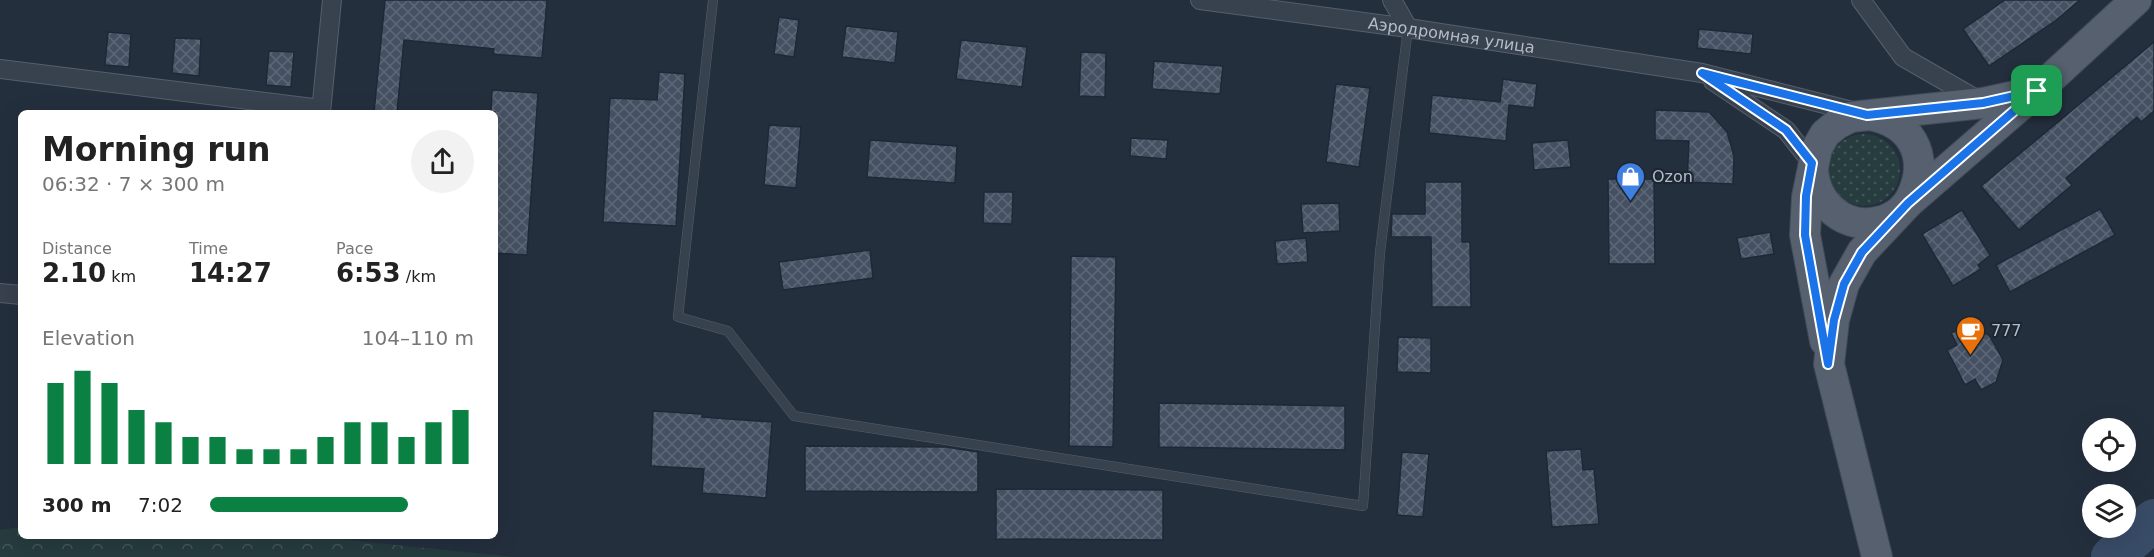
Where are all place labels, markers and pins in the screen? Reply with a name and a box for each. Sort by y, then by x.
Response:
pin [2011,65,2062,116]
shop icon: Ozon [1615,160,1647,202]
place label: Ozon [1652,167,1693,186]
cafe icon: 777 [1954,314,1986,356]
place label: 777 [1991,321,2022,340]

